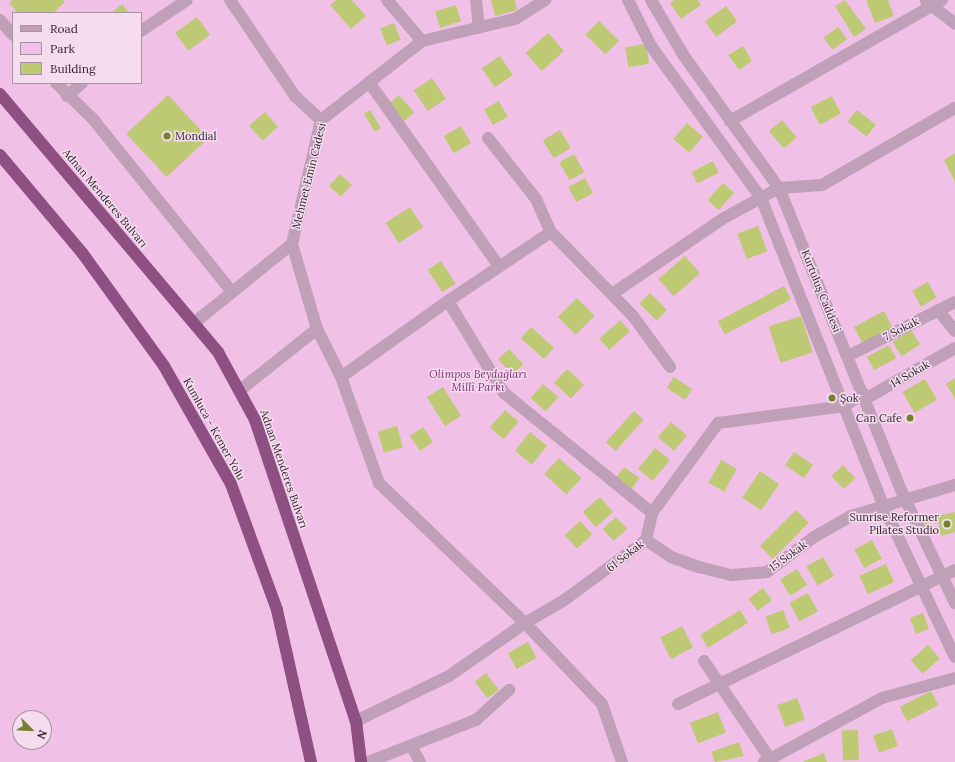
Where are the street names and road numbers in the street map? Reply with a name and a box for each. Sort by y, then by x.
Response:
street label: Mehmet Emin Cadesi [289,122,329,230]
street label: Adnan Menderes Bulvarı [60,146,150,250]
street label: Kurtuluş Caddesi [798,248,844,334]
street label: 7 Sokak [881,314,921,344]
street label: 14 Sokak [888,358,932,390]
street label: Kumluca - Kemer Yolu [180,376,248,482]
street label: Adnan Menderes Bulvarı [257,408,311,530]
street label: 61 Sokak [604,537,646,575]
street label: 15 Sokak [767,538,809,574]

